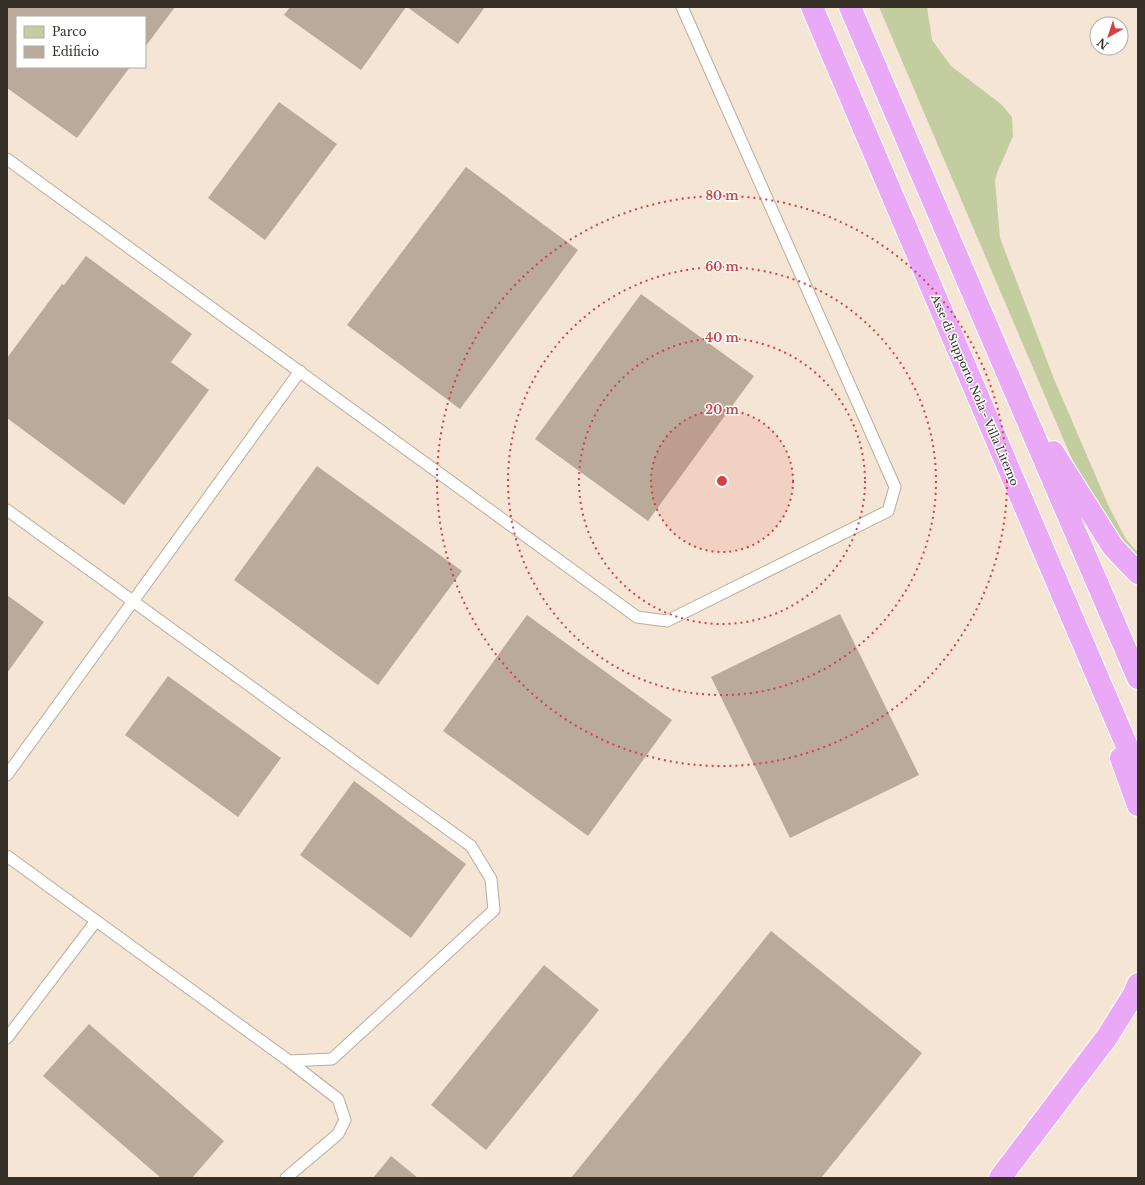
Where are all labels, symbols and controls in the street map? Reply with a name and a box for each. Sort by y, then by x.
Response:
legend [16,16,146,68]
north arrow [1089,16,1129,56]
text: Parco [52,24,87,39]
text: N [1094,35,1111,52]
text: Edificio [52,44,99,59]
text: 80 m [705,188,739,203]
text: 60 m [705,259,740,274]
street label: Asse di Supporto Nola - Villa Literno [928,291,1022,488]
text: 40 m [705,330,739,345]
text: 20 m [705,402,739,417]
centre of rings [715,474,729,488]

